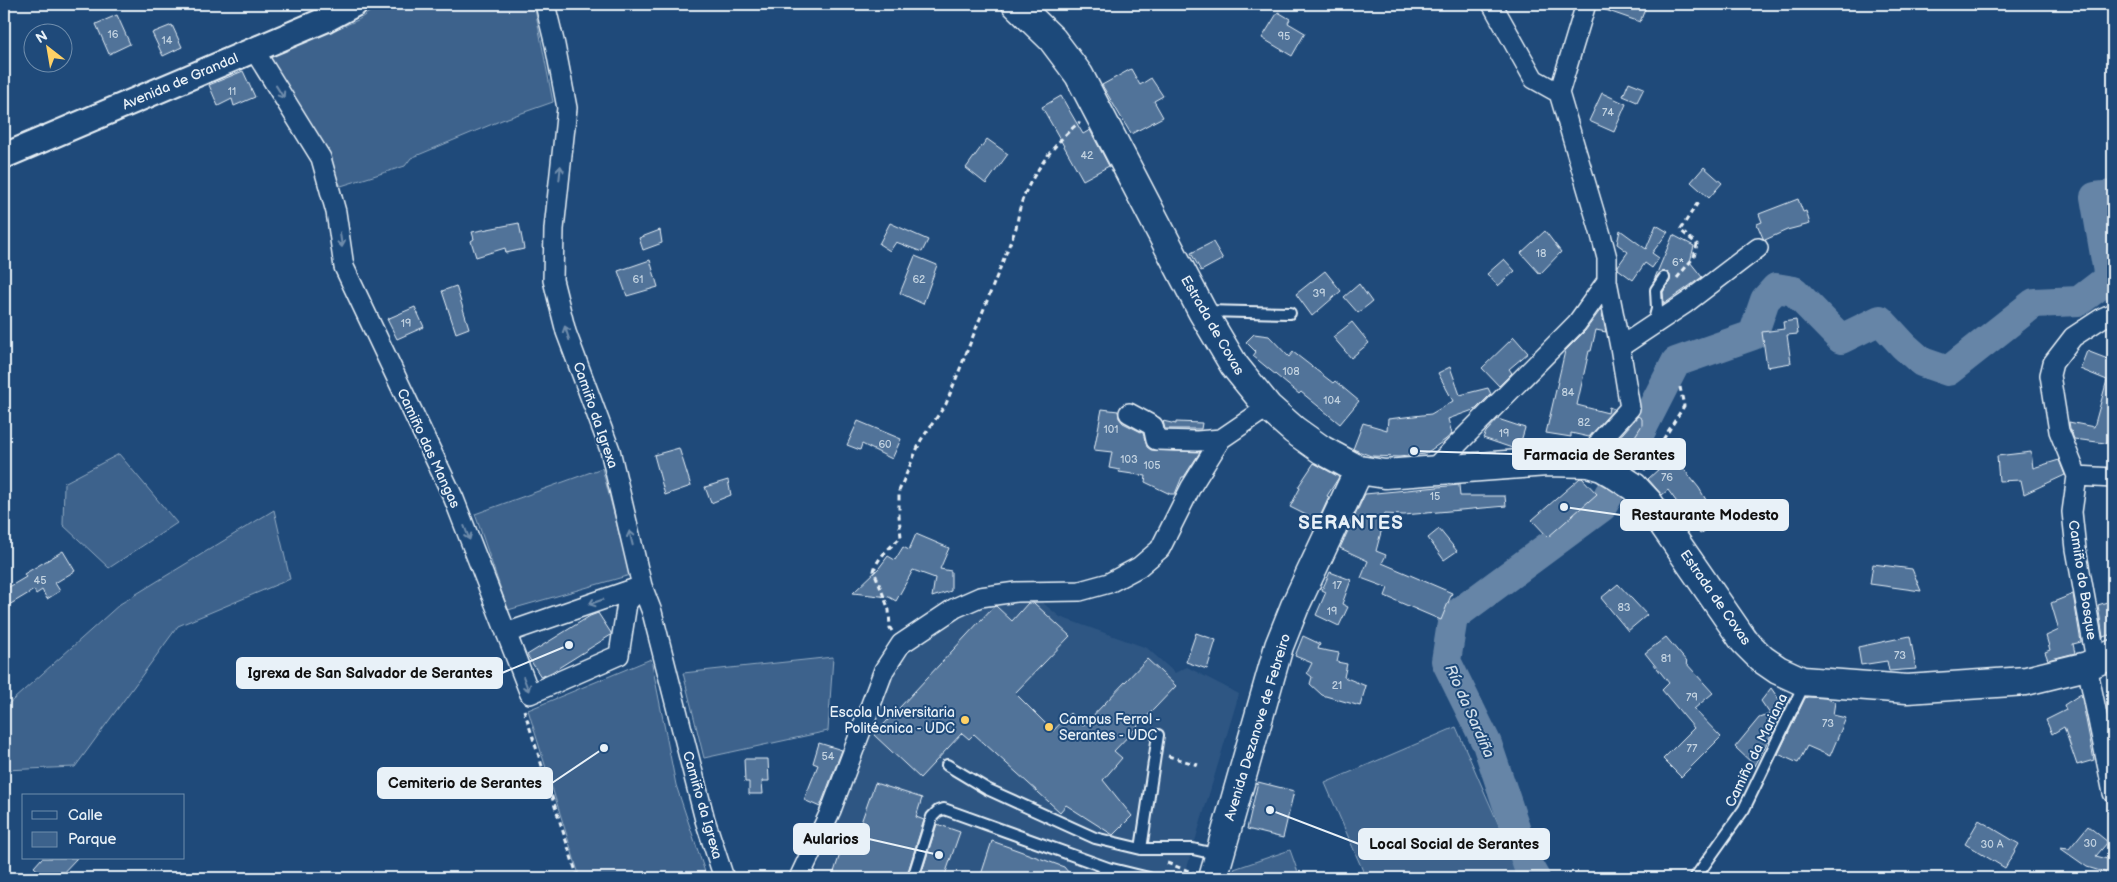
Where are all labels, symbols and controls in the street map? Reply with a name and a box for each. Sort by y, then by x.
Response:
north arrow [22,22,72,72]
text: N [33,27,50,47]
house number: 16 [108,28,119,41]
house number: 95 [1278,30,1290,43]
house number: 14 [162,34,173,47]
street label: Avenida de Grandal [120,49,241,114]
one-way arrow [275,84,285,98]
house number: 11 [228,85,236,98]
house number: 74 [1602,106,1614,119]
house number: 42 [1080,149,1094,162]
one-way arrow [555,165,565,181]
one-way arrow [336,231,346,247]
house number: 18 [1536,247,1546,260]
house number: 6* [1672,256,1684,269]
street label: Estrada de Covas [1177,272,1248,378]
house number: 61 [633,273,643,286]
house number: 62 [912,273,926,286]
house number: 39 [1312,287,1326,300]
house number: 19 [401,317,411,330]
one-way arrow [562,326,571,341]
street label: Camiño da Igrexa [569,360,622,471]
house number: 108 [1282,365,1300,378]
street label: Camiño das Mangas [393,386,464,511]
house number: 84 [1561,386,1575,399]
house number: 104 [1323,394,1341,407]
house number: 82 [1578,416,1591,429]
house number: 101 [1104,423,1118,436]
house number: 19 [1499,427,1509,440]
house number: 60 [878,438,892,451]
callout: Farmacia de Serantes [1513,439,1685,469]
text: Farmacia de Serantes [1523,446,1675,465]
house number: 103 [1120,453,1138,466]
house number: 105 [1143,459,1161,472]
house number: 76 [1661,471,1673,484]
house number: 15 [1430,490,1440,503]
callout: Restaurante Modesto [1621,500,1788,530]
text: Restaurante Modesto [1631,506,1779,525]
district label: SERANTES [1298,512,1404,535]
street label: Camiño do Bosque [2065,519,2100,641]
one-way arrow [463,524,472,540]
one-way arrow [626,531,635,547]
street label: Estrada de Covas [1676,546,1755,648]
house number: 45 [33,574,47,587]
house number: 17 [1332,579,1342,592]
one-way arrow [588,597,604,607]
house number: 83 [1617,601,1631,614]
house number: 19 [1327,605,1337,618]
street label: Avenida Dezanove de Febreiro [1221,632,1294,823]
house number: 73 [1894,649,1906,662]
house number: 81 [1661,652,1671,665]
callout: Igrexa de San Salvador de Serantes [237,658,502,688]
water label: Río da Sardiña [1440,662,1499,761]
text: Igrexa de San Salvador de Serantes [247,664,493,683]
one-way arrow [522,676,531,691]
house number: 21 [1332,679,1342,692]
house number: 79 [1686,691,1698,704]
street label: Camiño da Mariana [1722,691,1791,810]
place label: Escola Universitaria Politécnica - UDC [830,704,955,737]
place label: Campus Ferrol - Serantes - UDC [1059,711,1160,744]
marker: Escola Universitaria Politécnica - UDC [959,714,971,726]
house number: 73 [1822,717,1834,730]
marker: Campus Ferrol - Serantes - UDC [1043,721,1055,733]
house number: 77 [1687,742,1698,755]
street label: Camiño da Igrexa [679,749,726,861]
house number: 54 [821,750,835,763]
callout: Cemiterio de Serantes [378,768,552,798]
text: Cemiterio de Serantes [388,774,542,793]
legend [22,794,185,860]
text: Calle [68,806,103,825]
callout: Aularios [794,824,869,854]
callout: Local Social de Serantes [1359,829,1549,859]
text: Parque [68,830,117,849]
text: Aularios [802,830,859,849]
text: Local Social de Serantes [1369,835,1539,854]
house number: 30 [2083,837,2097,850]
house number: 30 A [1981,838,2004,851]

